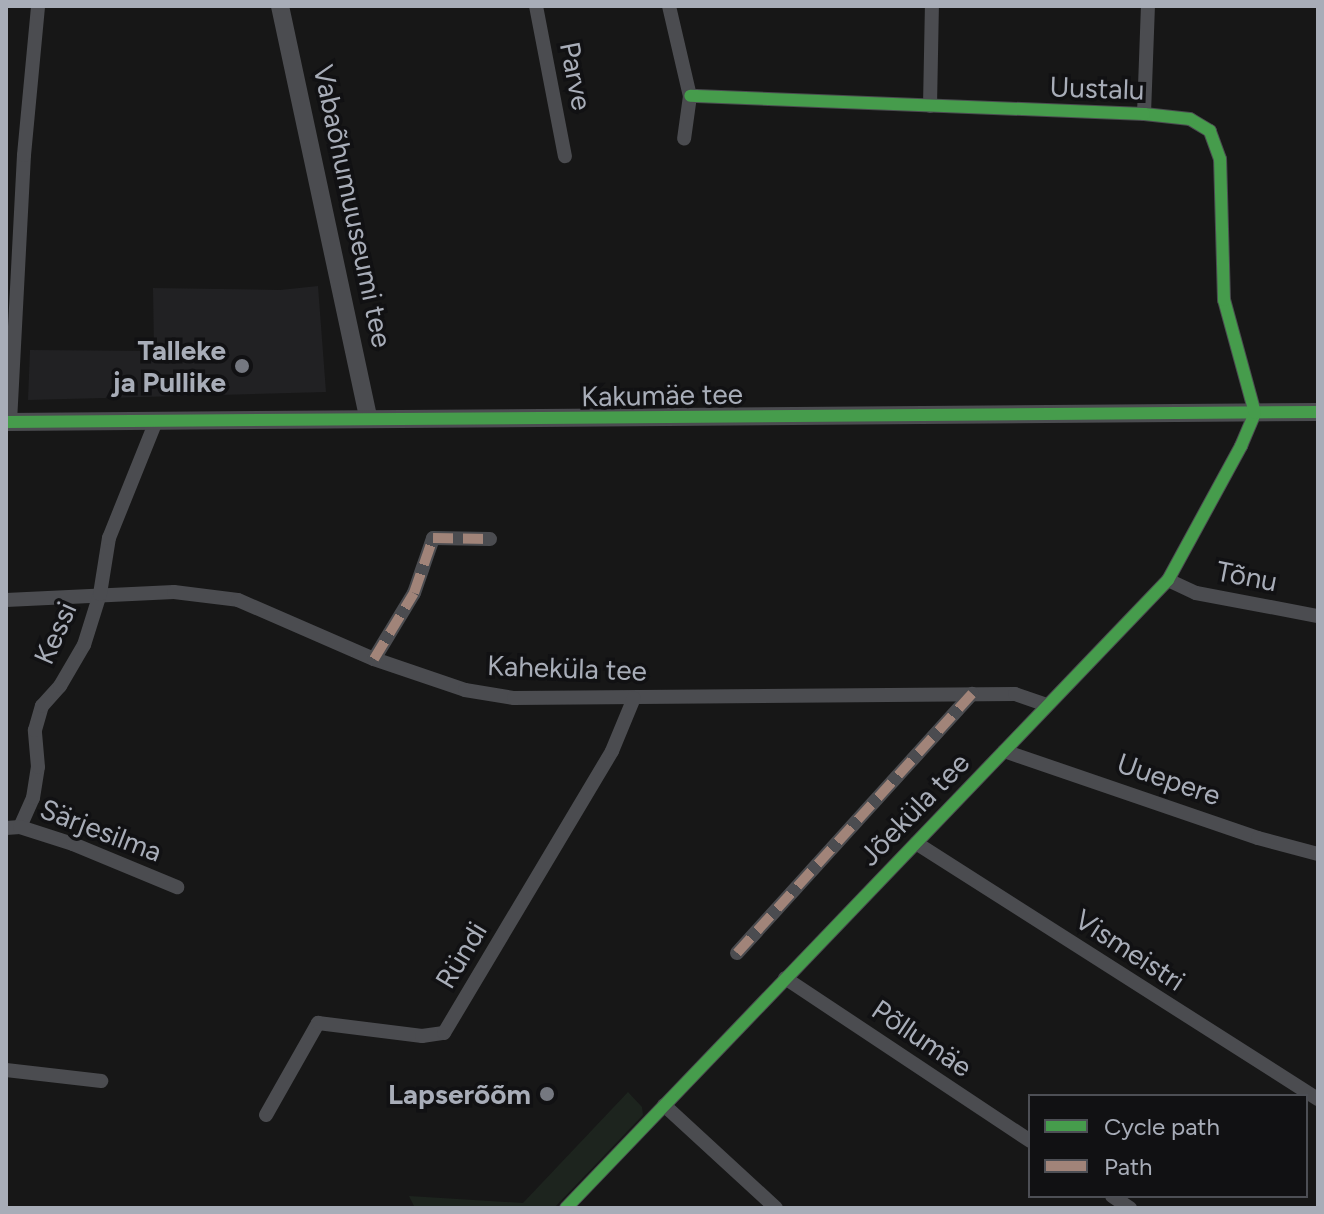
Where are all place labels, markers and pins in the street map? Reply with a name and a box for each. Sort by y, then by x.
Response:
place label: Talleke ja Pullike [113,333,226,399]
marker: Talleke ja Pullike [233,357,251,375]
place label: Lapserõõm [388,1077,531,1111]
marker: Lapserõõm [538,1085,556,1103]

